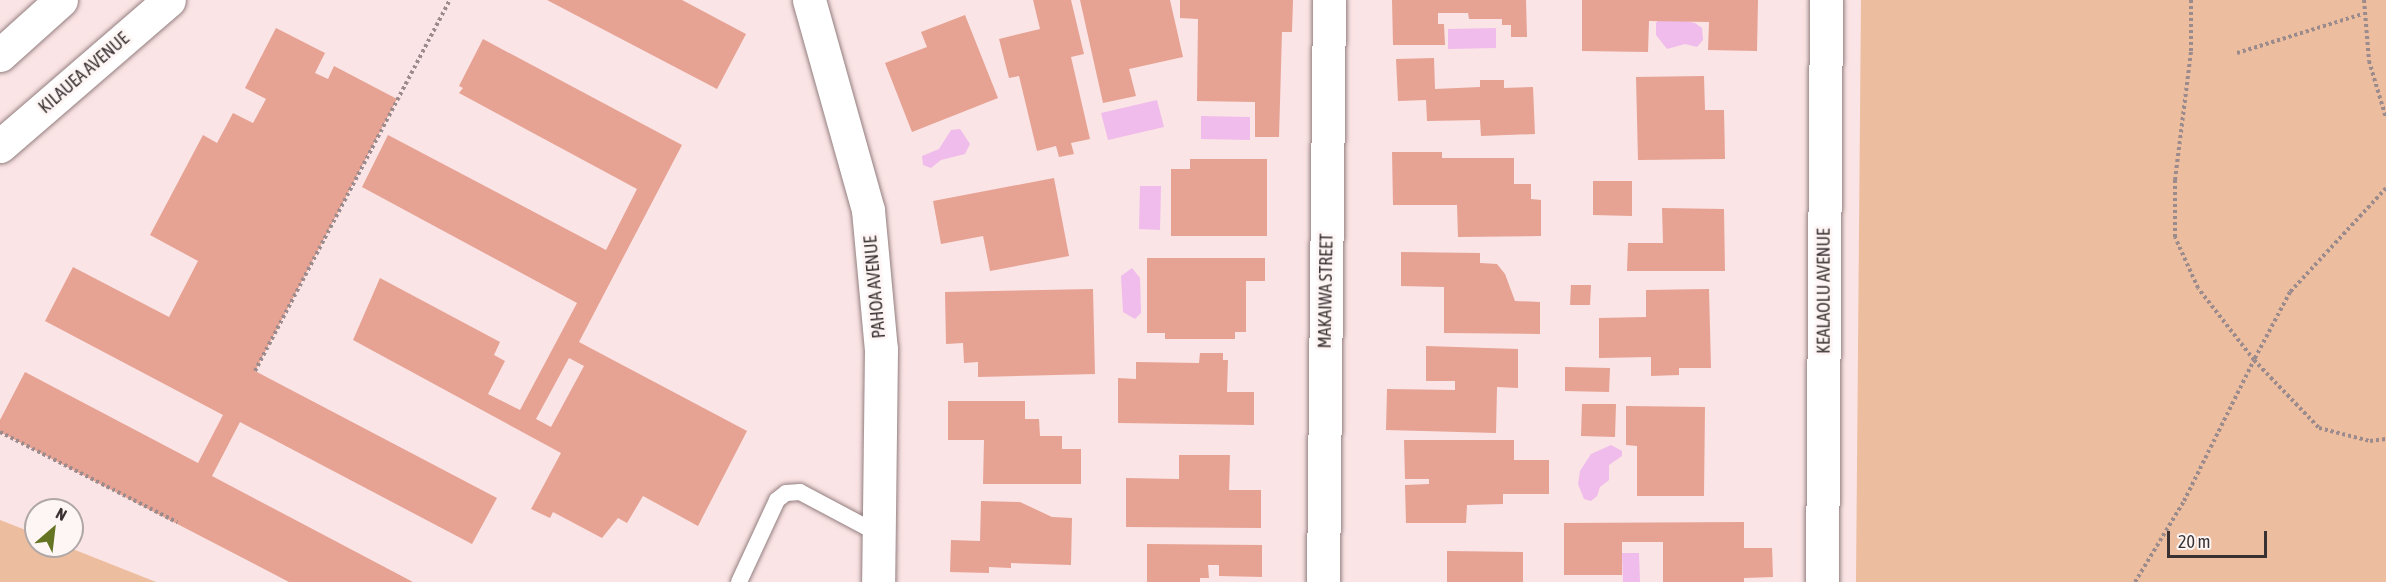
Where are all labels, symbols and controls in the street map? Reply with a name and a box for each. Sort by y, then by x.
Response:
street label: KILAUEA AVENUE [34,28,134,118]
street label: KEALAOLU AVENUE [1813,228,1835,354]
street label: MAKAIWA STREET [1314,233,1338,349]
street label: PAHOA AVENUE [860,235,890,339]
north arrow [24,498,84,558]
text: N [53,504,70,524]
scale bar [2170,519,2270,557]
text: 20 m [2178,531,2210,552]

